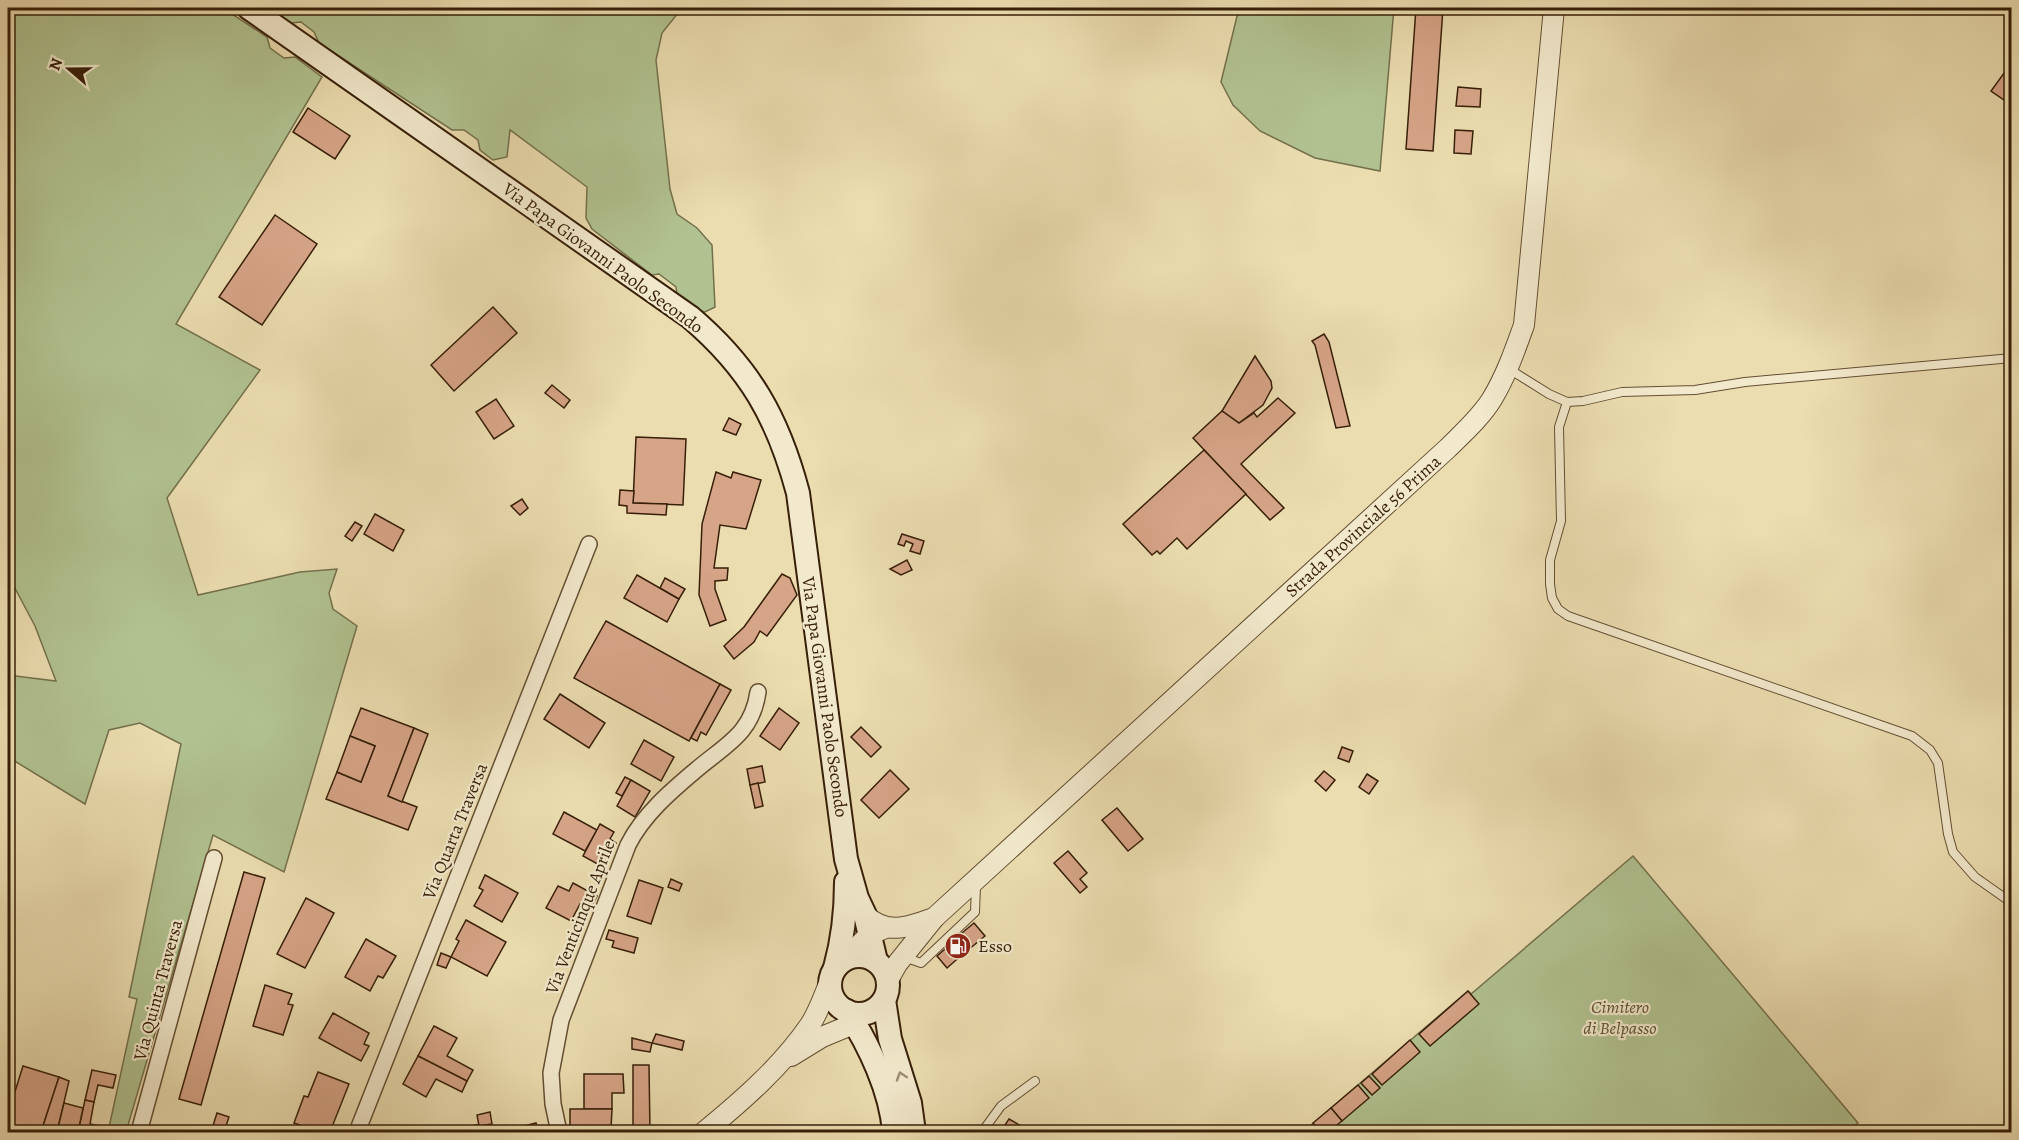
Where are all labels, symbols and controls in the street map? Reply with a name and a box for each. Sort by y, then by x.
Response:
north arrow [39,39,99,99]
text: N [44,55,68,73]
street label: Via Papa Giovanni Paolo Secondo [497,176,708,339]
street label: Strada Provinciale 56 Prima [1280,449,1447,603]
street label: Via Papa Giovanni Paolo Secondo [796,574,854,819]
street label: Via Quarta Traversa [416,759,494,904]
street label: Via Venticinque Aprile [539,837,620,998]
street label: Via Quinta Traversa [127,916,188,1064]
fuel station icon: Esso [943,931,973,961]
place label: Esso [978,934,1012,958]
park label: Cimitero di Belpasso [1583,995,1657,1040]
one-way arrow [896,1071,908,1082]

